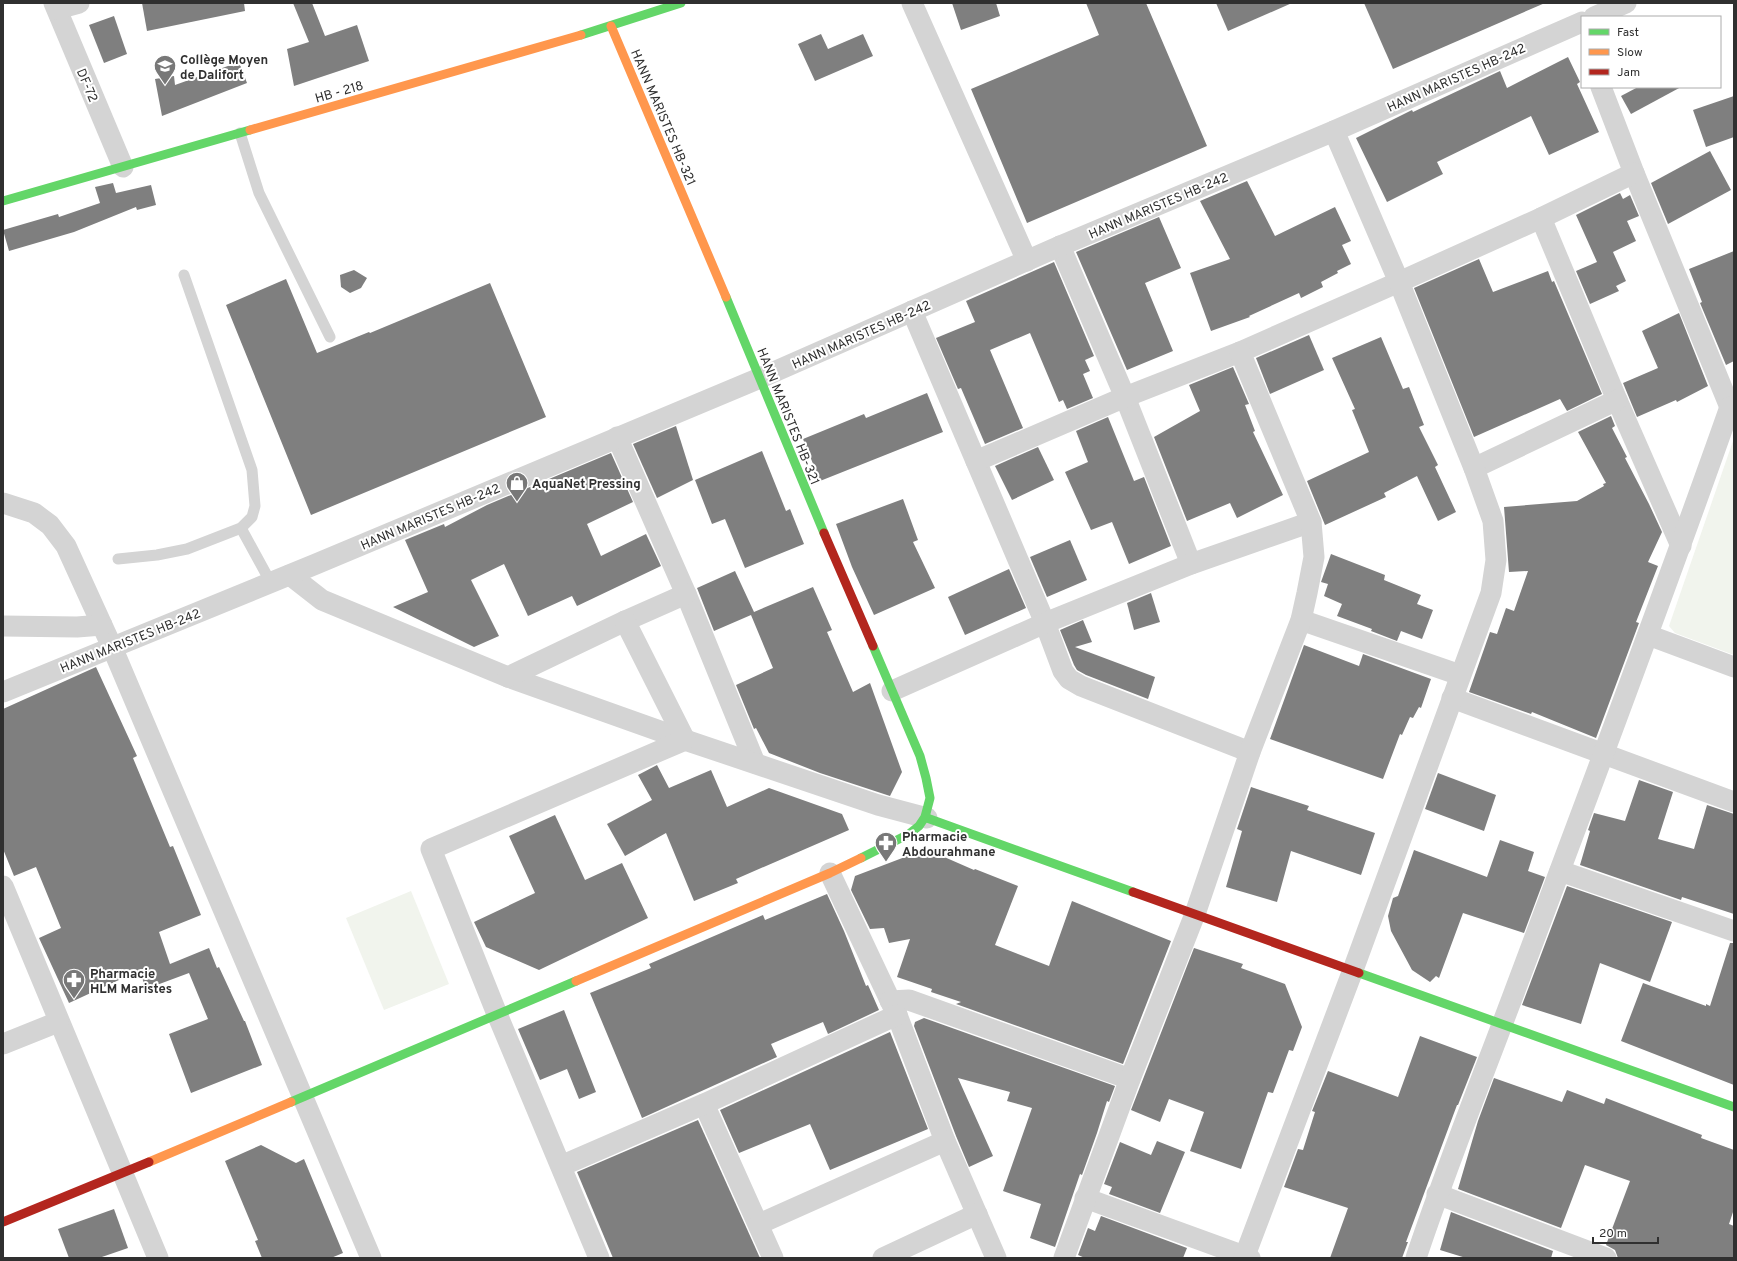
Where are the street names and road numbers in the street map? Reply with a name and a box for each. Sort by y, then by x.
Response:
street label: HANN MARISTES HB-242 [1385,41,1529,117]
street label: HANN MARISTES HB-321 [626,47,698,188]
street label: DF-72 [72,67,100,105]
street label: HB - 218 [313,78,366,107]
street label: HANN MARISTES HB-242 [1087,170,1231,244]
street label: HANN MARISTES HB-242 [790,298,934,374]
street label: HANN MARISTES HB-321 [752,346,822,488]
street label: HANN MARISTES HB-242 [359,481,503,555]
street label: HANN MARISTES HB-242 [58,606,203,677]

